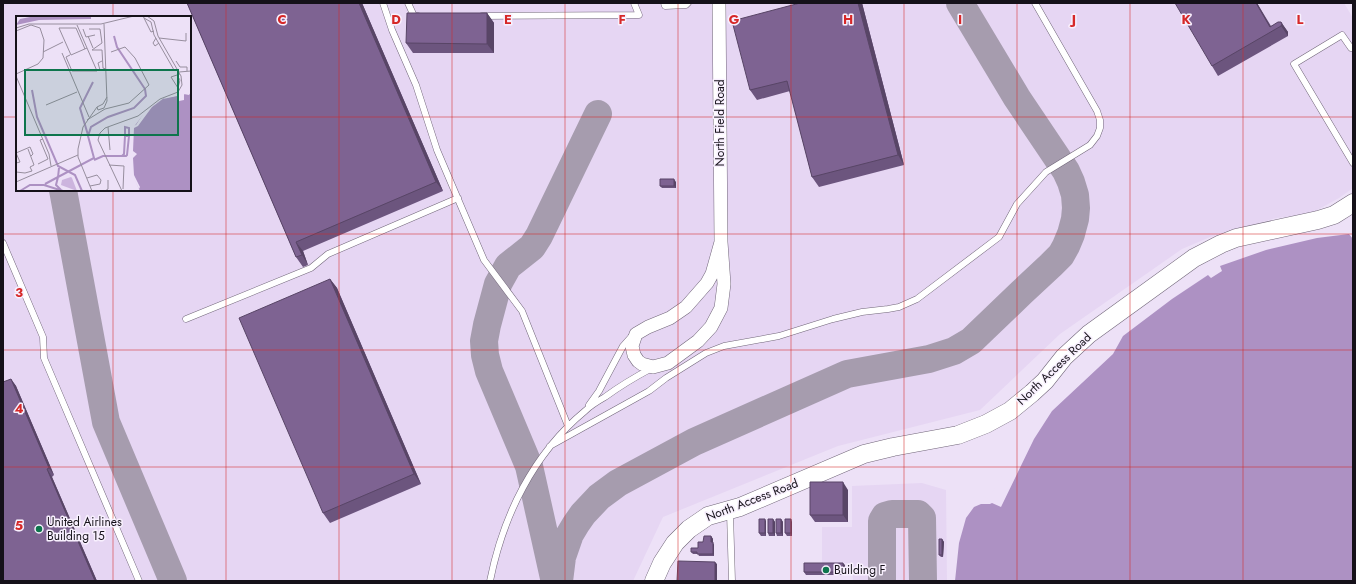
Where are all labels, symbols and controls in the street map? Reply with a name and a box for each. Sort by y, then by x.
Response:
text: C [277,10,287,29]
text: D [391,10,401,29]
text: E [504,10,512,29]
text: F [618,10,626,29]
text: G [729,10,740,29]
text: H [843,10,853,29]
text: I [958,10,962,29]
text: J [1069,10,1076,29]
text: K [1181,10,1191,29]
text: L [1297,10,1304,29]
inset map [16,16,191,191]
street label: North Field Road [711,79,729,167]
text: 3 [15,283,23,302]
street label: North Access Road [1013,329,1095,409]
text: 4 [14,399,24,418]
street label: North Access Road [703,474,801,526]
place label: United Airlines Building 15 [47,513,122,545]
text: 5 [15,516,23,535]
marker: United Airlines Building 15 [34,524,44,534]
place label: Building F [834,561,886,579]
marker: Building F [821,565,831,575]

